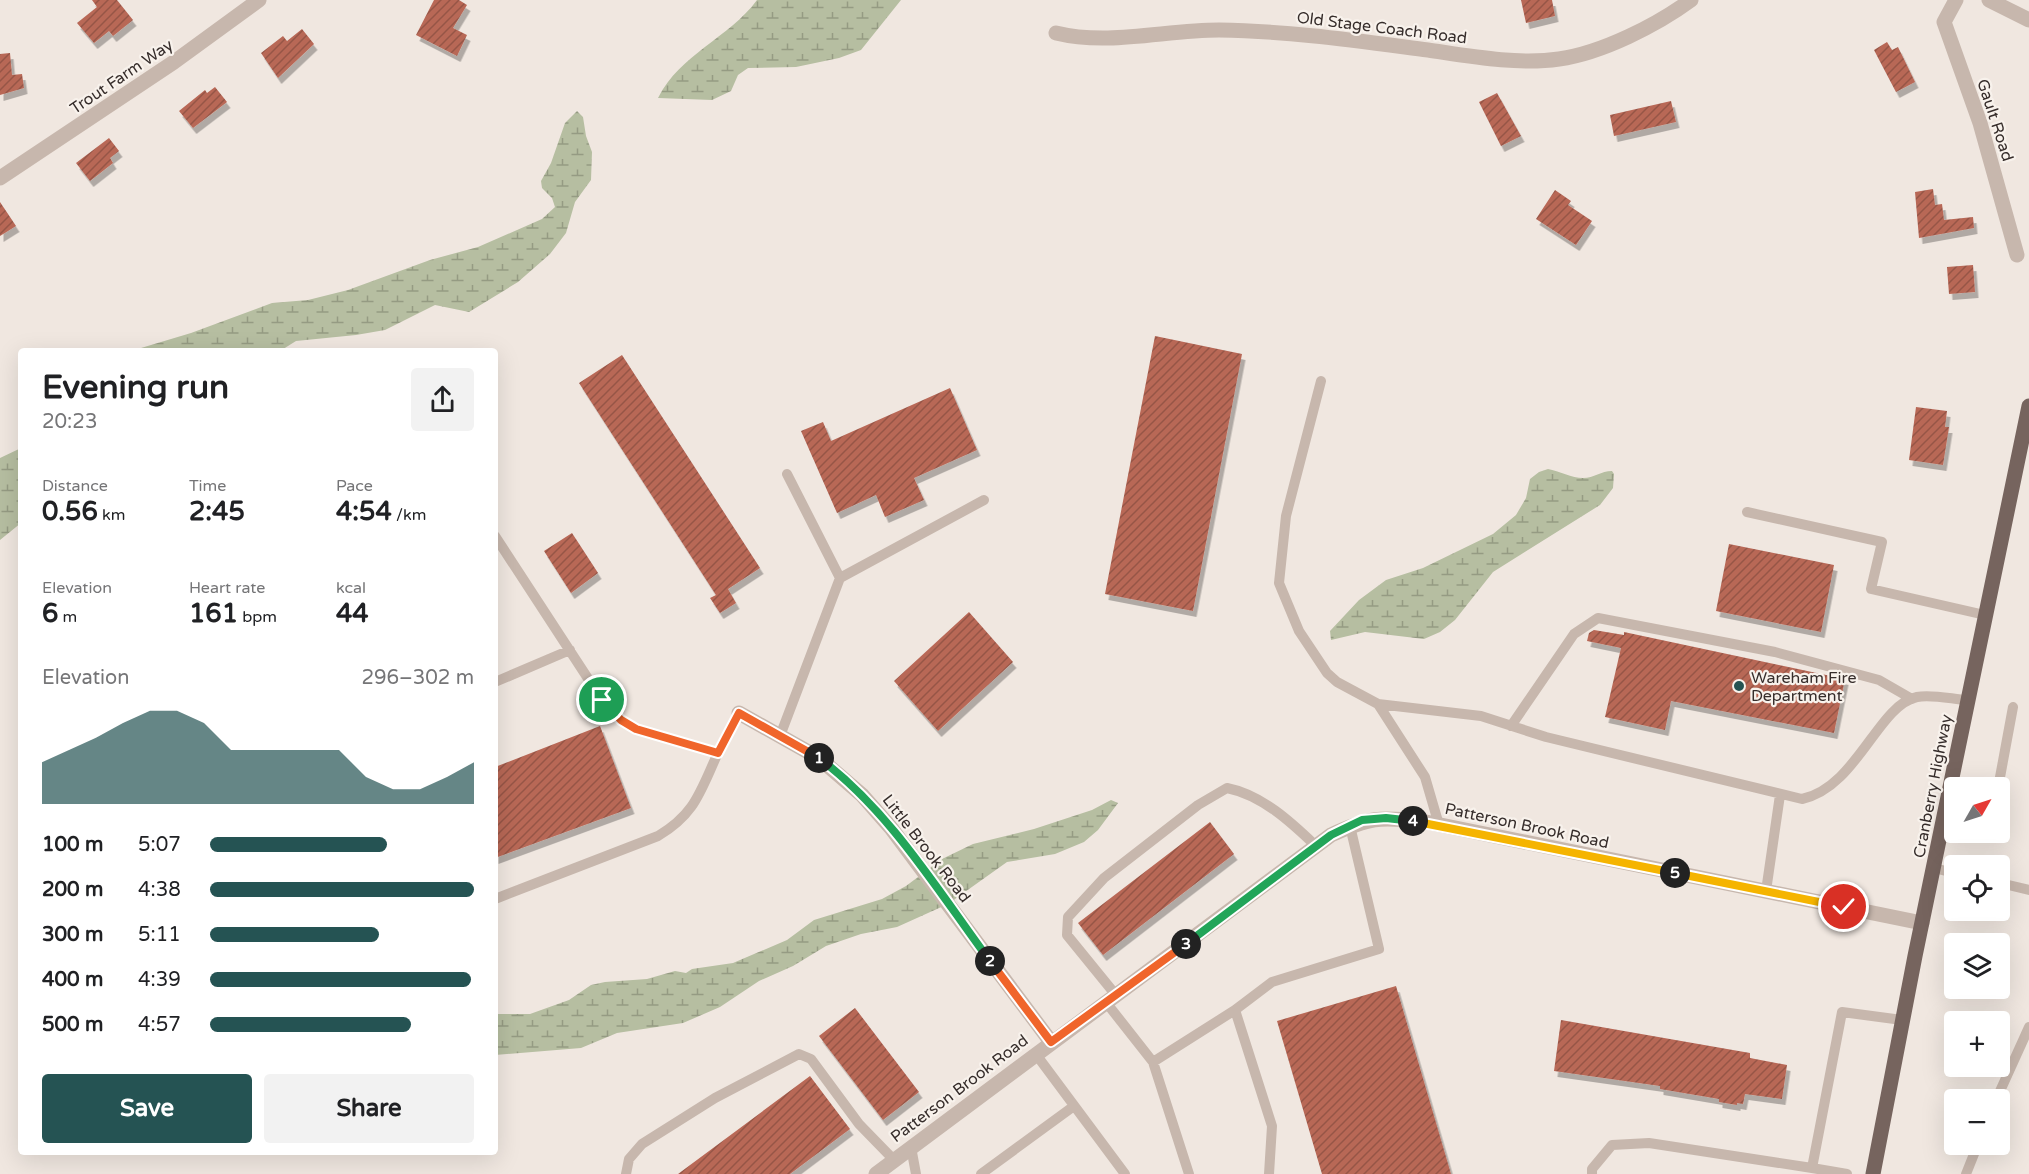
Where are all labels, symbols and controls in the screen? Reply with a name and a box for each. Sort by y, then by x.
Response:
street label: Old Stage Coach Road [1296,8,1468,48]
street label: Trout Farm Way [66,35,177,119]
street label: Gault Road [1972,77,2018,164]
text: Evening run [42,368,229,407]
button: share [411,368,474,431]
text: 20:23 [42,410,97,434]
text: Distance [42,476,108,496]
text: Time [189,476,226,496]
text: Pace [336,476,373,496]
text: 0.56 [42,496,98,527]
text: 2:45 [189,496,245,527]
text: 4:54 [336,496,392,527]
text: km [98,505,125,525]
text: /km [392,505,426,525]
text: Elevation [42,578,112,598]
text: Heart rate [189,578,265,598]
text: kcal [336,578,366,598]
text: 6 [42,598,58,629]
text: 161 [189,598,238,629]
text: 44 [336,598,369,629]
text: m [58,607,77,627]
text: bpm [238,607,277,627]
text: Elevation [42,666,129,690]
text: 296–302 m [361,666,474,690]
place label: Wareham Fire Department [1751,668,1857,706]
pin [576,674,627,725]
marker: Wareham Fire Department [1732,679,1746,693]
icon: arrive [585,683,618,716]
street label: Cranberry Highway [1909,712,1957,860]
pin: 1 [804,743,834,773]
text: 1 [814,748,824,768]
north arrow [1944,777,2010,843]
map controls [1944,777,2010,1155]
street label: Little Brook Road [878,790,975,907]
street label: Patterson Brook Road [1443,799,1611,853]
pin: 4 [1398,806,1428,836]
text: 4 [1408,811,1418,831]
text: 100 m [42,833,103,857]
text: 5:07 [138,833,181,857]
button: locate [1944,855,2010,921]
pin: 5 [1660,858,1690,888]
text: 5 [1670,863,1680,883]
text: 200 m [42,878,103,902]
text: 4:38 [138,878,181,902]
pin [1818,881,1869,932]
icon: check [1827,890,1860,923]
text: 300 m [42,923,103,947]
text: 5:11 [138,923,181,947]
pin: 3 [1171,929,1201,959]
button: layers [1944,933,2010,999]
text: 3 [1181,934,1191,954]
pin: 2 [975,946,1005,976]
text: 2 [985,951,995,971]
text: 400 m [42,968,103,992]
text: 4:39 [138,968,181,992]
button: + [1944,1011,2010,1077]
text: 500 m [42,1013,103,1037]
text: 4:57 [138,1013,181,1037]
street label: Patterson Brook Road [887,1031,1032,1147]
button: Save [42,1074,252,1143]
button: Share [264,1074,474,1143]
button: − [1944,1089,2010,1155]

